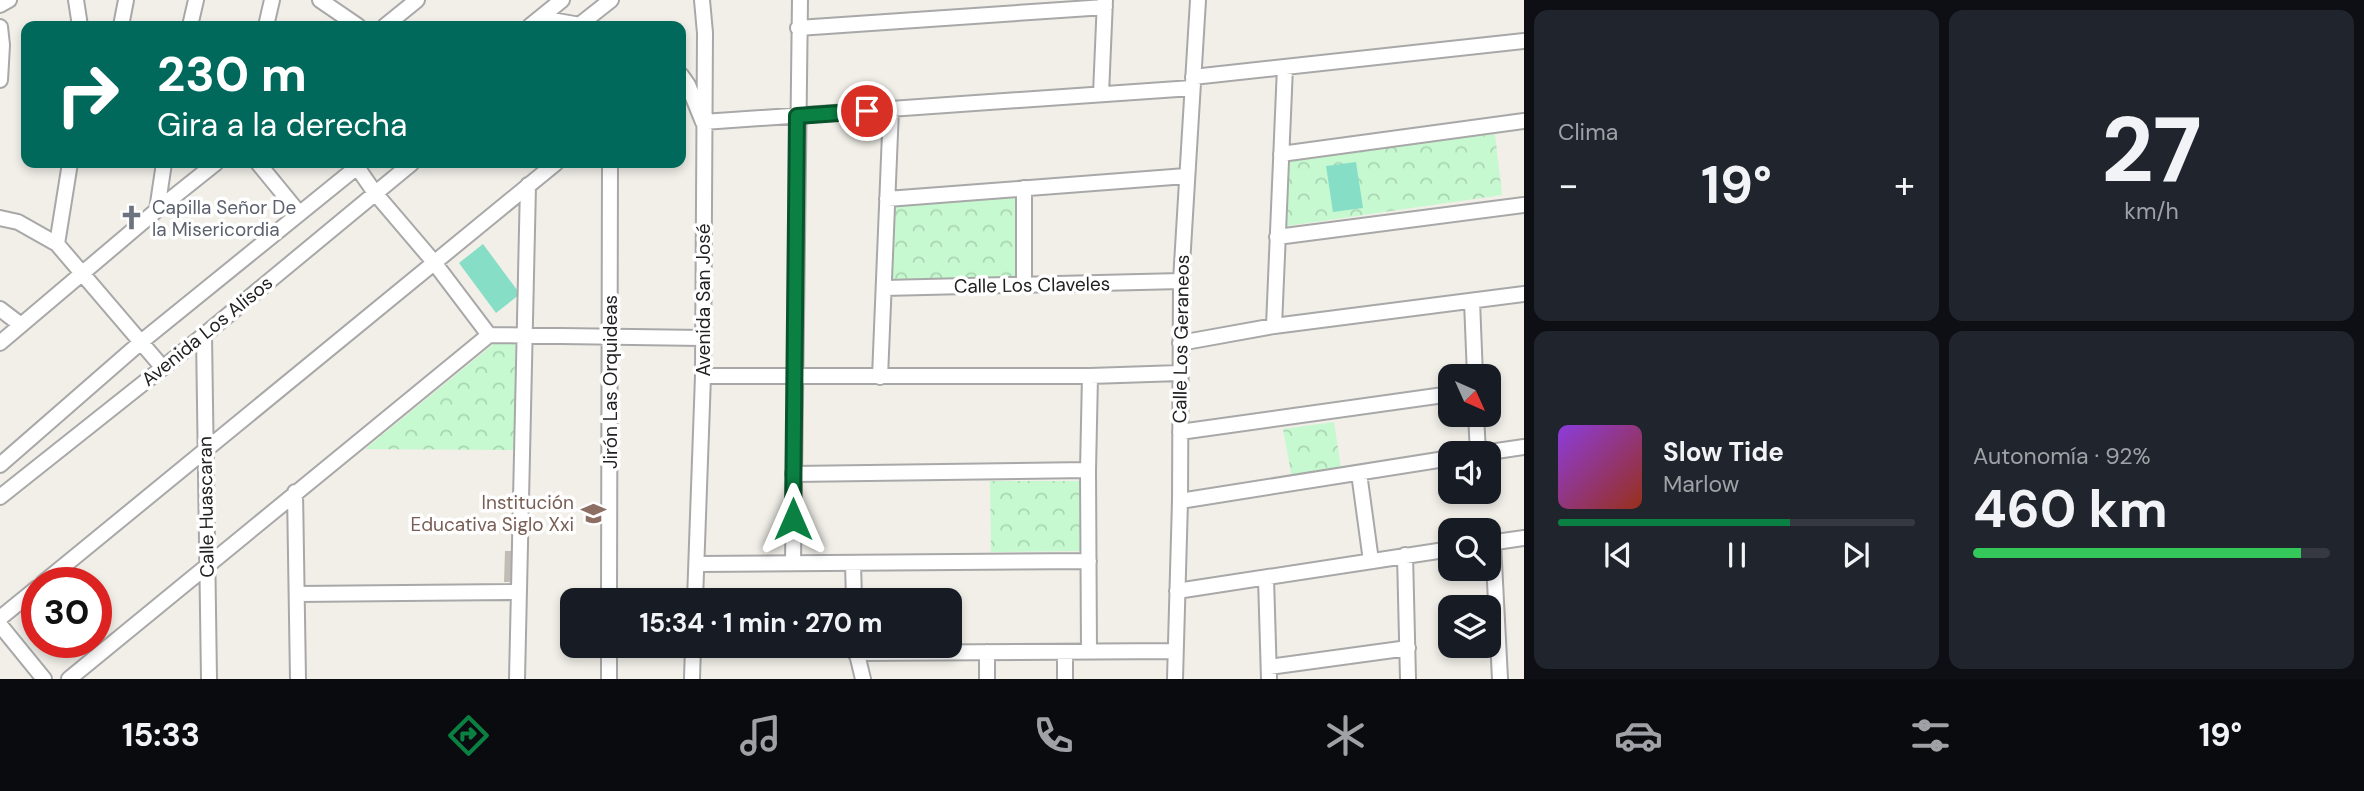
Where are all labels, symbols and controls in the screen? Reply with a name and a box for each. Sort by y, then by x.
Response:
text: 230 m [157,42,307,106]
icon: right [42,49,133,140]
pin [837,81,897,141]
text: 27 [2101,91,2202,209]
icon: arrive [848,92,886,130]
text: Gira a la derecha [157,104,407,146]
text: Clima [1558,117,1618,147]
text: 19° [1701,151,1772,219]
text: − [1558,160,1579,210]
text: + [1894,160,1915,210]
place label: Capilla Señor De la Misericordia [152,195,296,242]
text: km/h [2124,196,2179,226]
church icon: Capilla Señor De la Misericordia [118,204,146,232]
street label: Avenida San José [691,223,716,377]
street label: Calle Los Geraneos [1167,254,1195,424]
street label: Avenida Los Alisos [136,270,278,392]
street label: Calle Los Claveles [954,271,1110,299]
street label: Jirón Las Orquideas [598,295,623,469]
north arrow [1438,364,1502,427]
map controls [1438,364,1501,658]
text: Slow Tide [1663,435,1784,469]
street label: Calle Huascaran [192,436,220,578]
button: sound [1438,441,1501,504]
text: Autonomía · 92% [1973,441,2151,471]
text: Marlow [1663,469,1739,499]
text: 460 km [1973,475,2168,543]
position arrow [756,482,830,556]
place label: Institución Educativa Siglo Xxi [410,490,574,537]
school or university icon: Institución Educativa Siglo Xxi [580,499,608,527]
button: search [1438,518,1501,581]
icon: previous [1599,536,1637,574]
icon: pause [1718,536,1756,574]
icon: next [1837,536,1875,574]
speed limit sign: 30 [21,567,112,658]
button: layers [1438,595,1501,658]
text: 15:34 · 1 min · 270 m [639,606,883,640]
icon: directions [444,711,493,760]
icon: music [736,711,785,760]
icon: phone [1029,711,1078,760]
icon: climate [1321,711,1370,760]
icon: car [1614,711,1663,760]
icon: filters [1906,711,1955,760]
text: 15:33 [122,714,200,756]
text: 19° [2199,714,2242,756]

